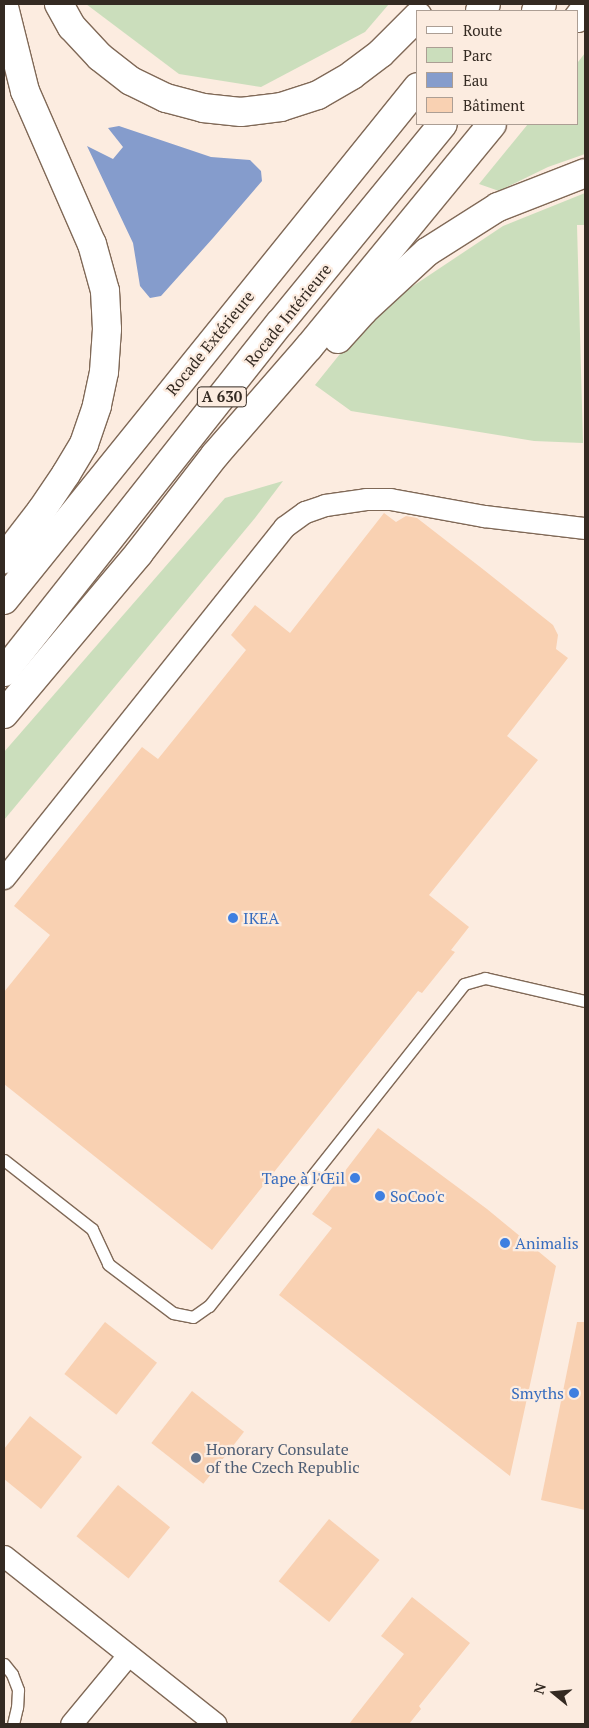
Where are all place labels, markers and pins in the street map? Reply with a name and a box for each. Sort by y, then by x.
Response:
place label: IKEA [243,908,279,928]
marker: IKEA [227,912,239,924]
place label: Tape à l'Œil [262,1168,345,1188]
marker: Tape à l'Œil [349,1172,361,1184]
place label: SoCoo'c [390,1186,445,1206]
marker: SoCoo'c [374,1190,386,1202]
place label: Animalis [515,1233,579,1253]
marker: Animalis [499,1237,511,1249]
place label: Smyths [511,1383,564,1403]
marker: Smyths [568,1387,580,1399]
place label: Honorary Consulate of the Czech Republic [206,1439,360,1477]
marker: Honorary Consulate of the Czech Republic [190,1452,202,1464]

